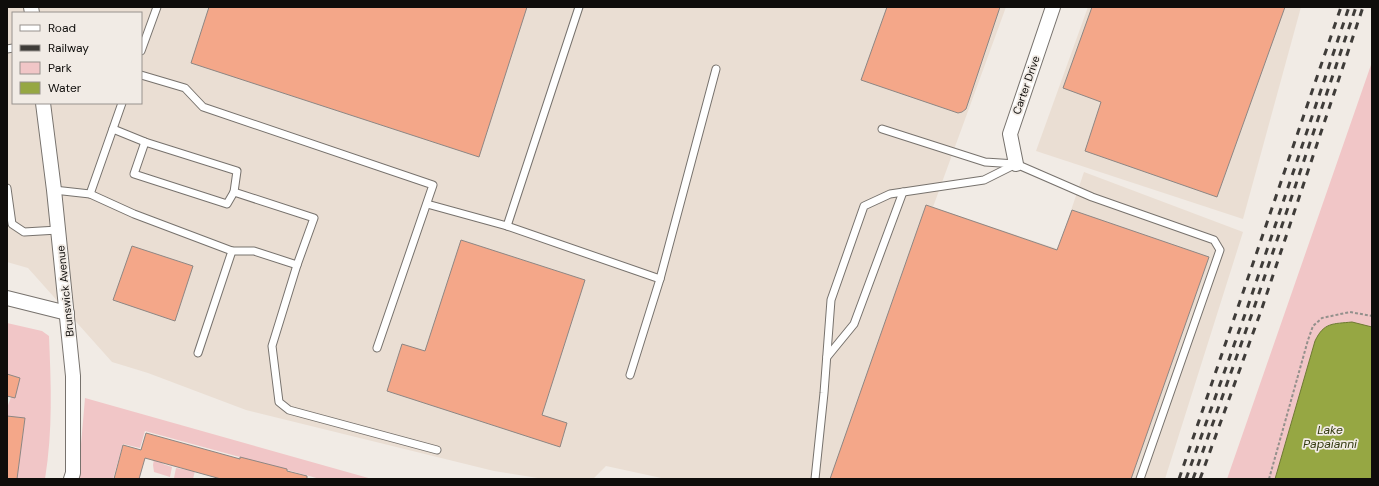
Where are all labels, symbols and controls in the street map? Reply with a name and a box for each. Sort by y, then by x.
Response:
legend [12,12,142,104]
text: Road [48,20,76,36]
text: Railway [48,40,89,56]
street label: Carter Drive [1009,54,1043,116]
text: Park [48,60,72,76]
text: Water [48,80,82,96]
street label: Brunswick Avenue [53,245,77,337]
water label: Lake Papaianni [1303,422,1358,452]

